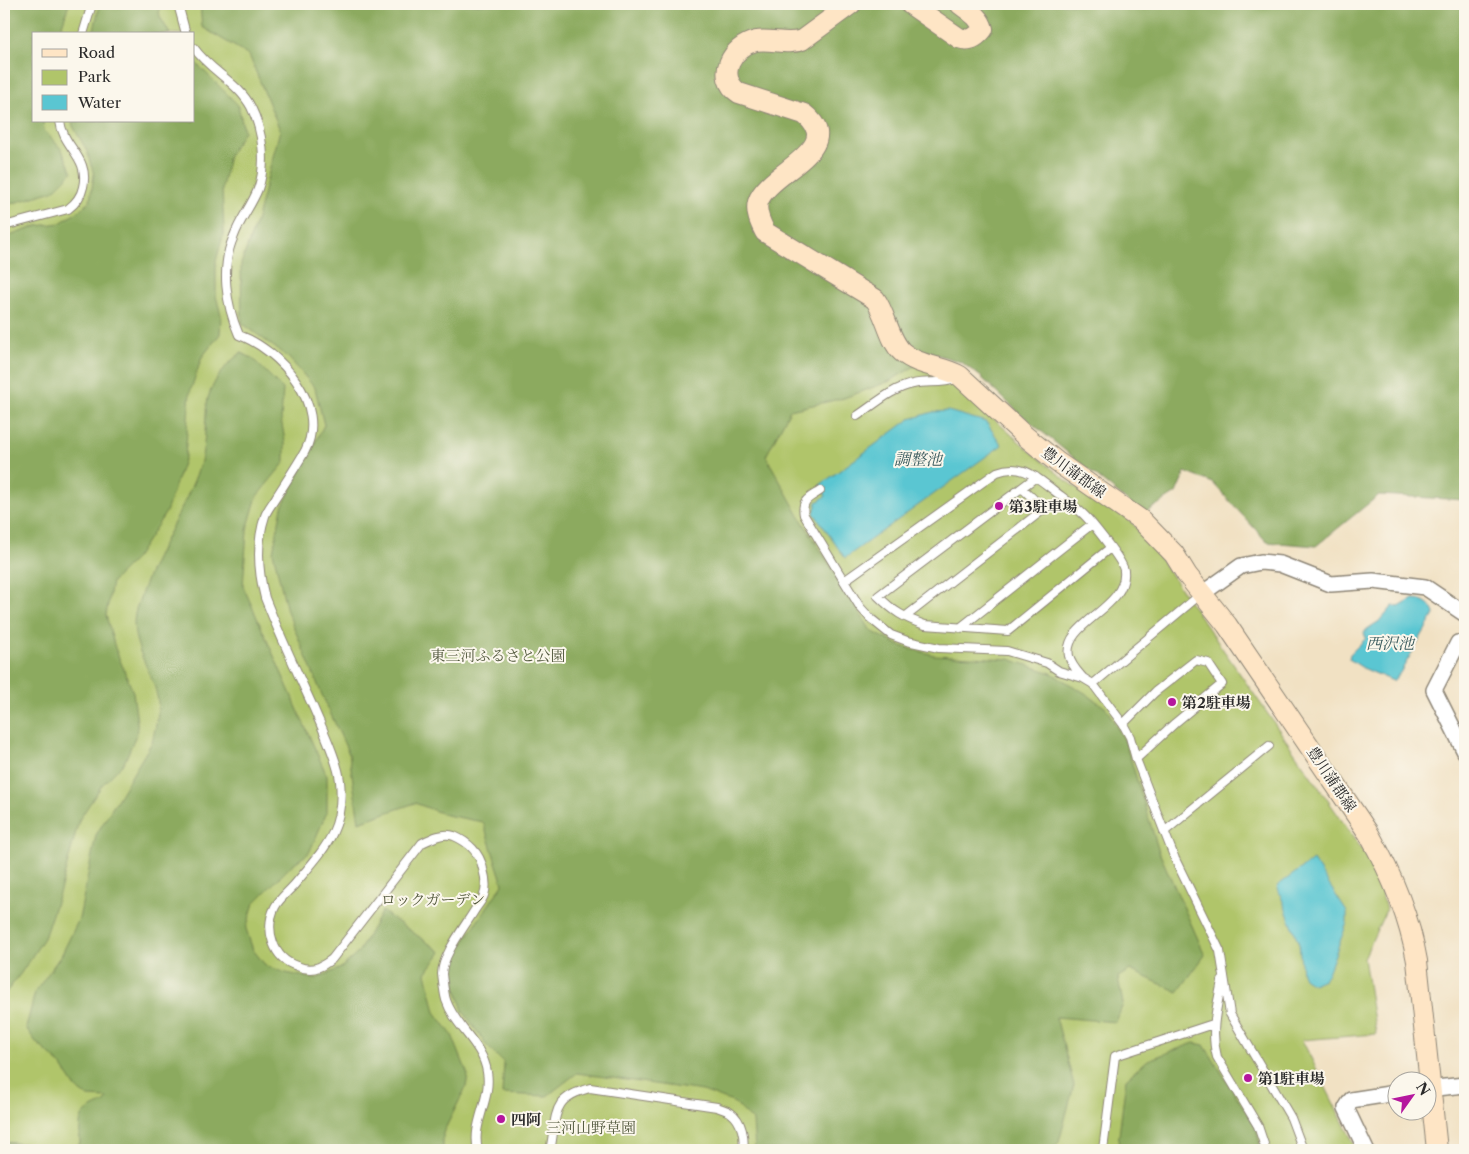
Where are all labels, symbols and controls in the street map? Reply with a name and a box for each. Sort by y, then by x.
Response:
legend [32,32,195,122]
text: Road [78,43,115,62]
text: Park [78,67,112,86]
text: Water [77,93,122,112]
street label: 豊川蒲郡線 [1038,442,1110,502]
water label: 調整池 [894,449,944,469]
place label: 第3駐車場 [1009,497,1077,516]
marker: 第3駐車場 [993,500,1005,512]
water label: 西沢池 [1366,633,1416,653]
park label: 東三河ふるさと公園 [430,646,566,665]
place label: 第2駐車場 [1182,693,1251,712]
marker: 第2駐車場 [1166,696,1178,708]
street label: 豊川蒲郡線 [1303,743,1361,815]
park label: ロックガーデン [381,890,485,909]
place label: 第1駐車場 [1258,1069,1325,1088]
marker: 第1駐車場 [1242,1072,1254,1084]
north arrow [1386,1072,1436,1122]
text: N [1412,1079,1434,1099]
place label: 四阿 [511,1110,541,1129]
marker: 四阿 [495,1113,507,1125]
park label: 三河山野草園 [546,1118,636,1137]

